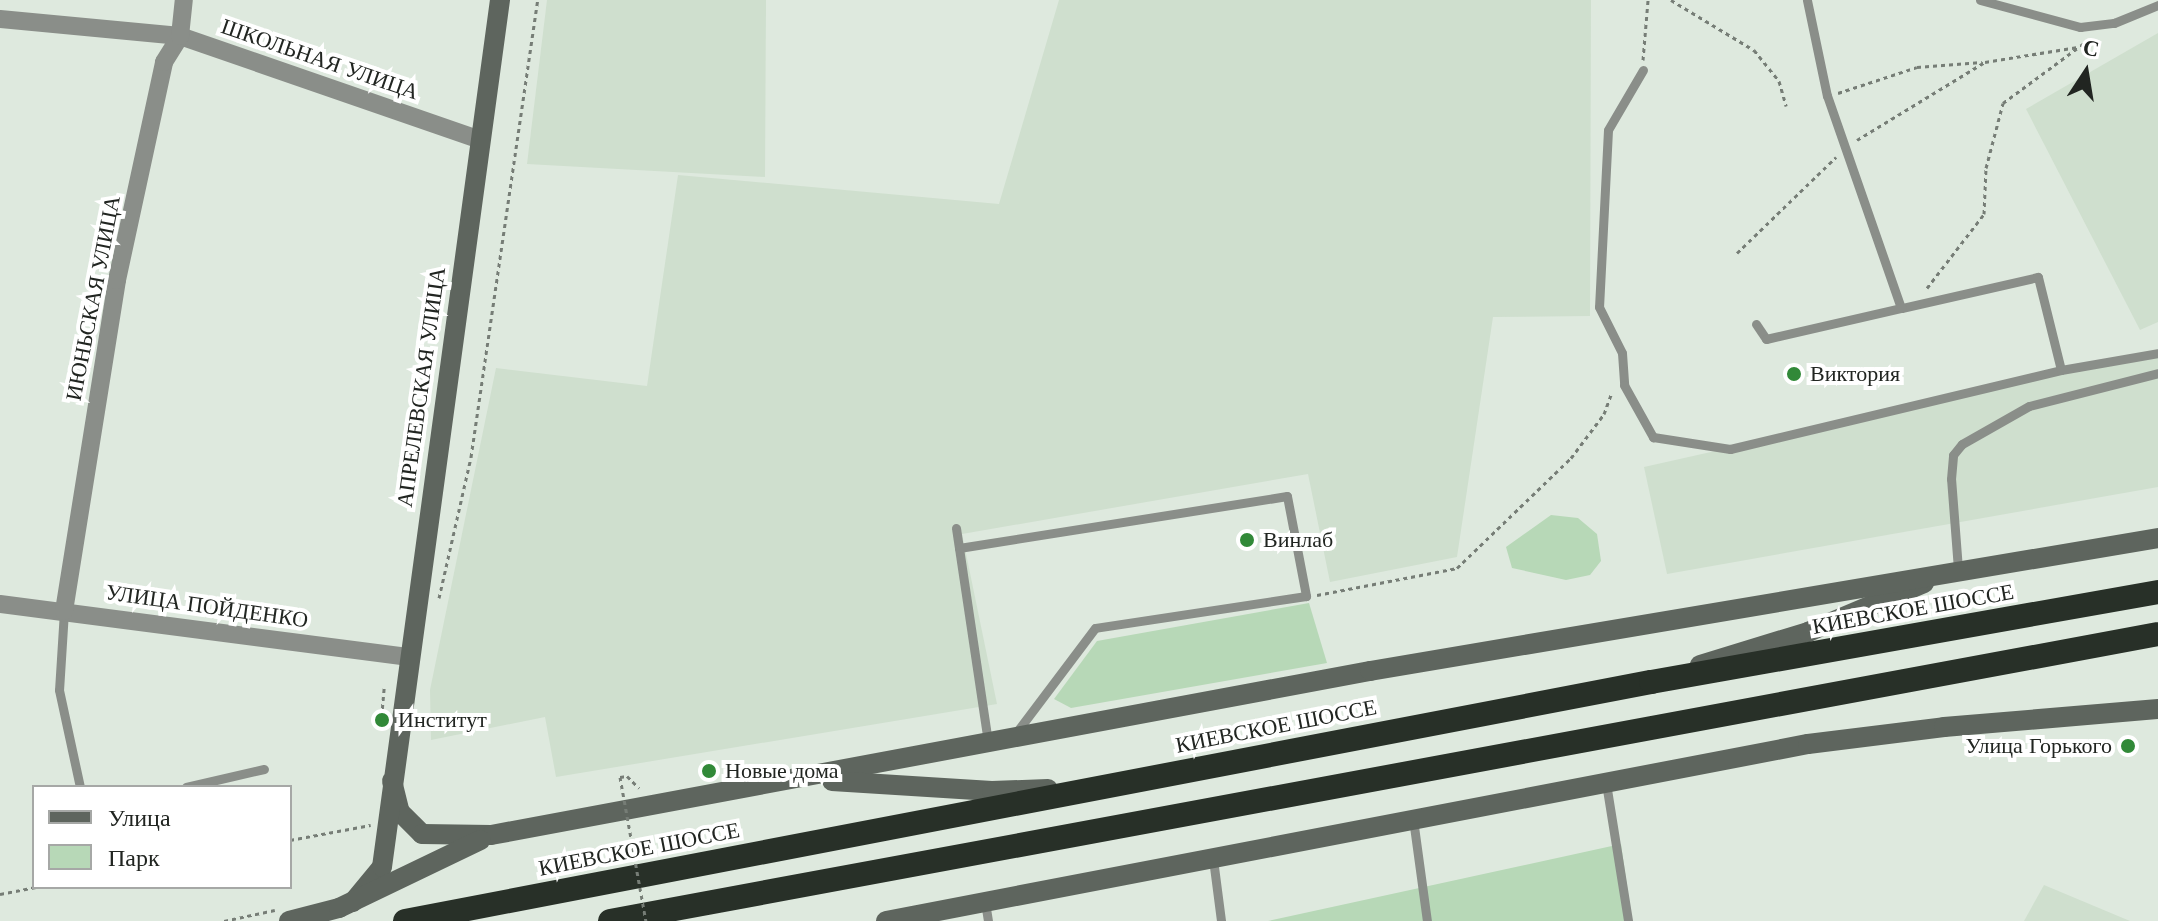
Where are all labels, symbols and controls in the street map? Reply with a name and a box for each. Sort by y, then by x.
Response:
street label: ШКОЛЬНАЯ УЛИЦА [218,13,422,105]
north arrow [2046,32,2126,112]
text: С [2081,33,2102,63]
street label: ИЮНЬСКАЯ УЛИЦА [60,193,126,403]
street label: АПРЕЛЕВСКАЯ УЛИЦА [391,265,451,509]
place label: Виктория [1810,361,1900,387]
marker: Виктория [1785,365,1803,383]
place label: Винлаб [1263,527,1333,553]
marker: Винлаб [1238,531,1256,549]
street label: КИЕВСКОЕ ШОССЕ [1810,578,2016,640]
street label: УЛИЦА ПОЙДЕНКО [104,579,310,633]
street label: КИЕВСКОЕ ШОССЕ [1173,694,1379,758]
place label: Институт [398,707,487,733]
marker: Институт [373,711,391,729]
place label: Улица Горького [1965,733,2112,759]
marker: Улица Горького [2119,737,2137,755]
place label: Новые дома [725,758,838,784]
marker: Новые дома [700,762,718,780]
legend [32,785,292,889]
text: Улица [108,803,171,832]
street label: КИЕВСКОЕ ШОССЕ [536,817,742,881]
text: Парк [108,843,160,872]

